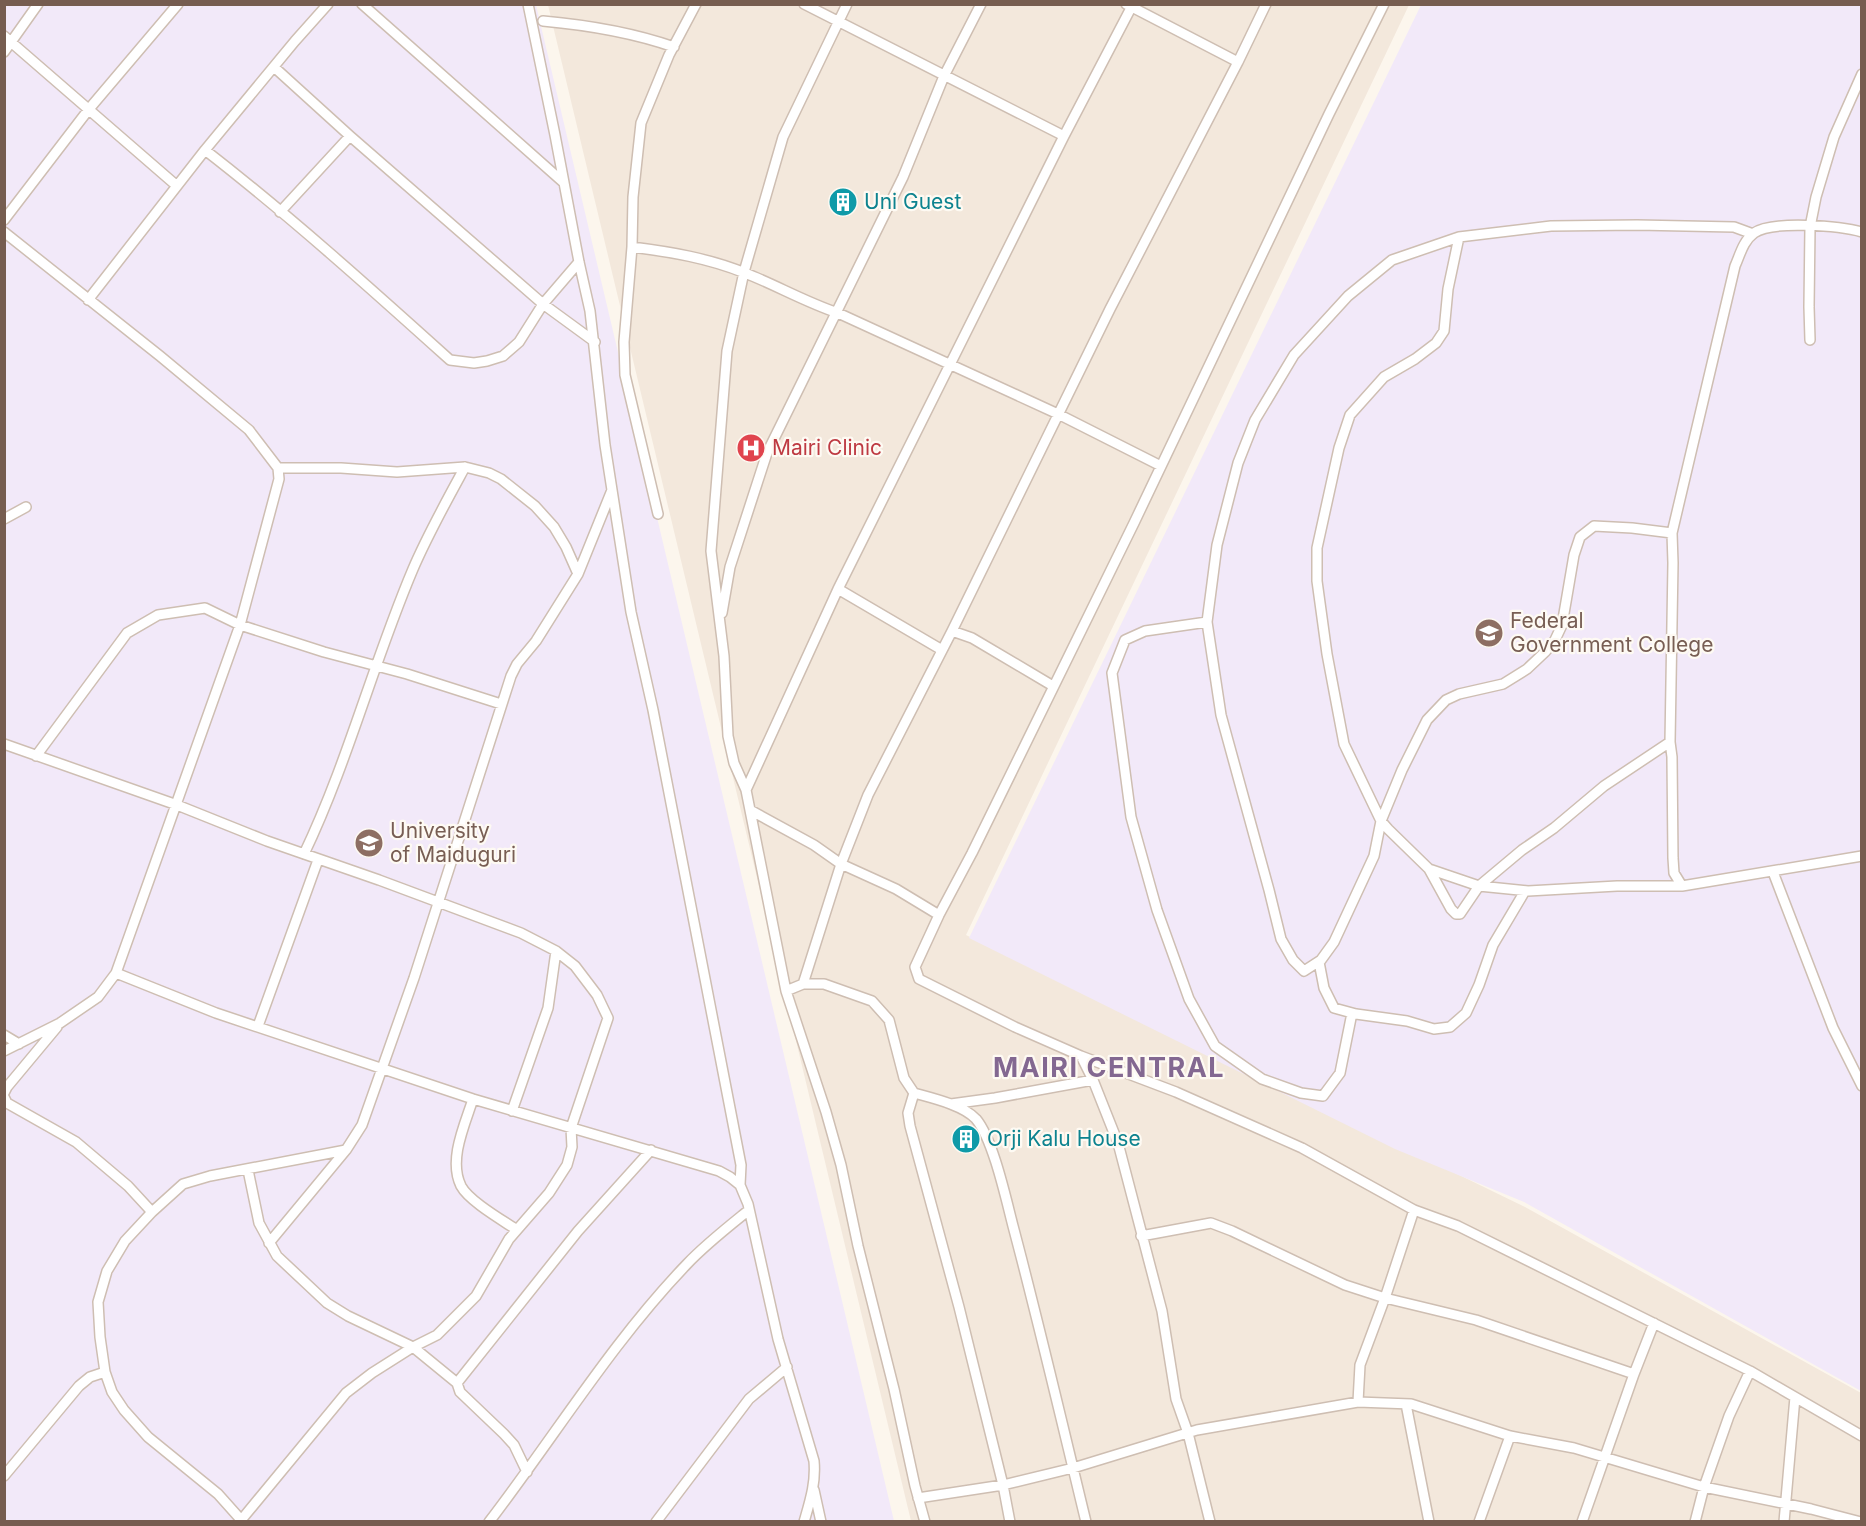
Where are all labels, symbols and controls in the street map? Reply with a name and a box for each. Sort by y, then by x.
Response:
building icon: Uni Guest [827,186,859,218]
place label: Uni Guest [864,189,961,214]
hospital icon: Mairi Clinic [735,432,767,464]
place label: Mairi Clinic [772,435,882,460]
place label: Federal Government College [1510,608,1713,657]
school or university icon: Federal Government College [1473,617,1505,649]
place label: University of Maiduguri [390,818,516,867]
school or university icon: University of Maiduguri [353,827,385,859]
district label: MAIRI CENTRAL [993,1051,1225,1084]
building icon: Orji Kalu House [950,1123,982,1155]
place label: Orji Kalu House [987,1126,1141,1151]

